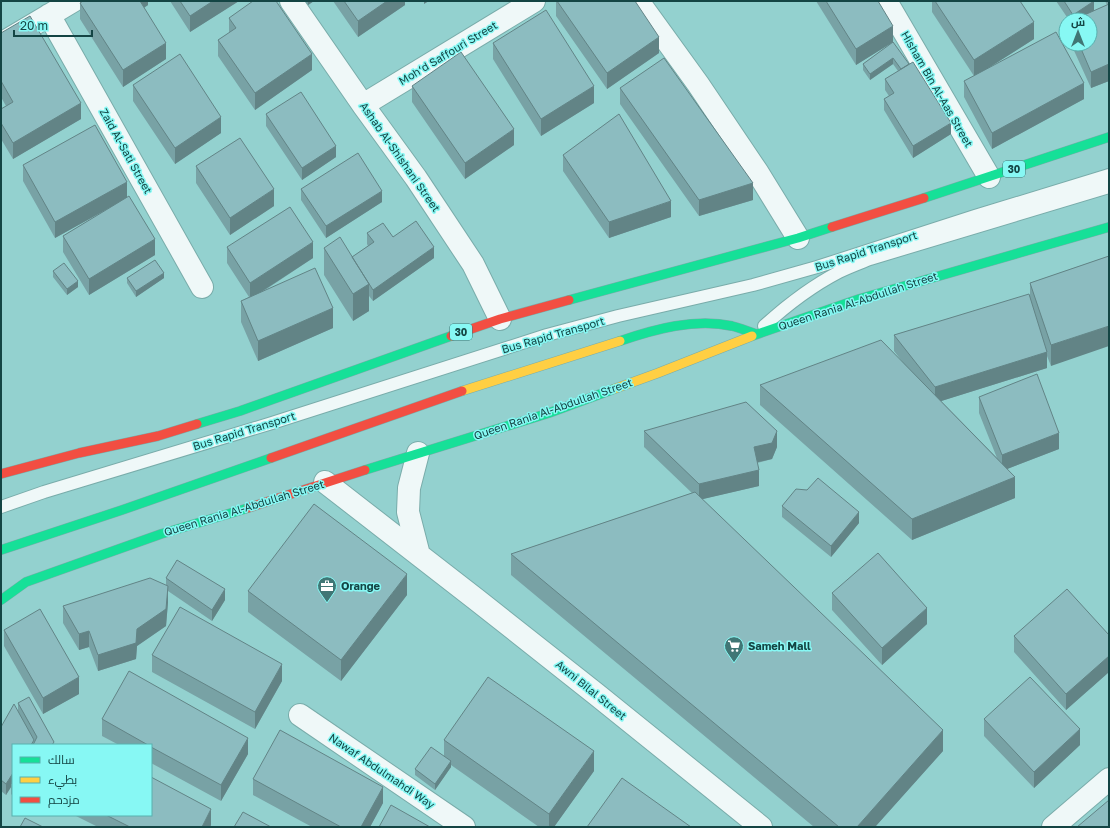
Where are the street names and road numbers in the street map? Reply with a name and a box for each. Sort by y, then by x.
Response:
street label: Moh‘d Saffouri Street [396,18,499,87]
street label: Hisham Bin Al-Aas Street [899,29,976,149]
street label: Ashab Al-Shishani Street [358,99,443,214]
street label: Zaid Al-Sati Street [98,106,155,196]
road number: 30 [1003,161,1025,177]
street label: Bus Rapid Transport [813,228,919,273]
street label: Queen Rania Al-Abdullah Street [777,269,939,332]
street label: Bus Rapid Transport [500,314,606,355]
road number: 30 [450,324,472,340]
street label: Queen Rania Al-Abdullah Street [472,375,634,442]
street label: Bus Rapid Transport [191,409,297,452]
street label: Queen Rania Al-Abdullah Street [162,477,325,538]
street label: Awni Bilal Street [553,657,629,722]
street label: Nawaf Abdulmahdi Way [327,730,438,811]

